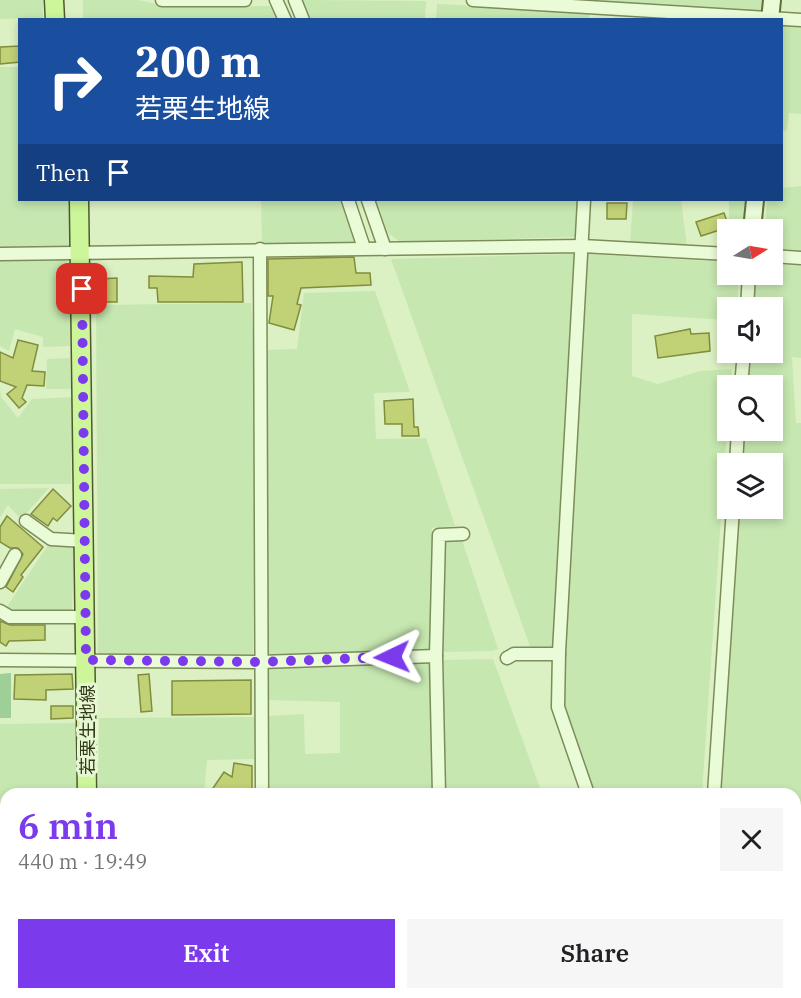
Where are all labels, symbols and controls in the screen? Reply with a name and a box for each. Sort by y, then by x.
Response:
text: 200 m [135,34,261,89]
icon: right [36,42,114,120]
text: 若栗生地線 [135,90,270,125]
icon: arrive [102,156,135,189]
text: Then [36,158,90,187]
north arrow [717,219,783,285]
map controls [717,219,783,519]
pin [56,263,107,314]
icon: arrive [65,272,98,305]
button: sound [717,297,783,363]
button: search [717,375,783,441]
button: layers [717,453,783,519]
position arrow [360,625,424,689]
street label: 若栗生地線 [76,685,99,775]
text: 6 min [18,802,118,849]
button: close [720,808,783,871]
text: 440 m · 19:49 [18,848,147,875]
button: Exit [18,919,395,988]
button: Share [407,919,783,988]

